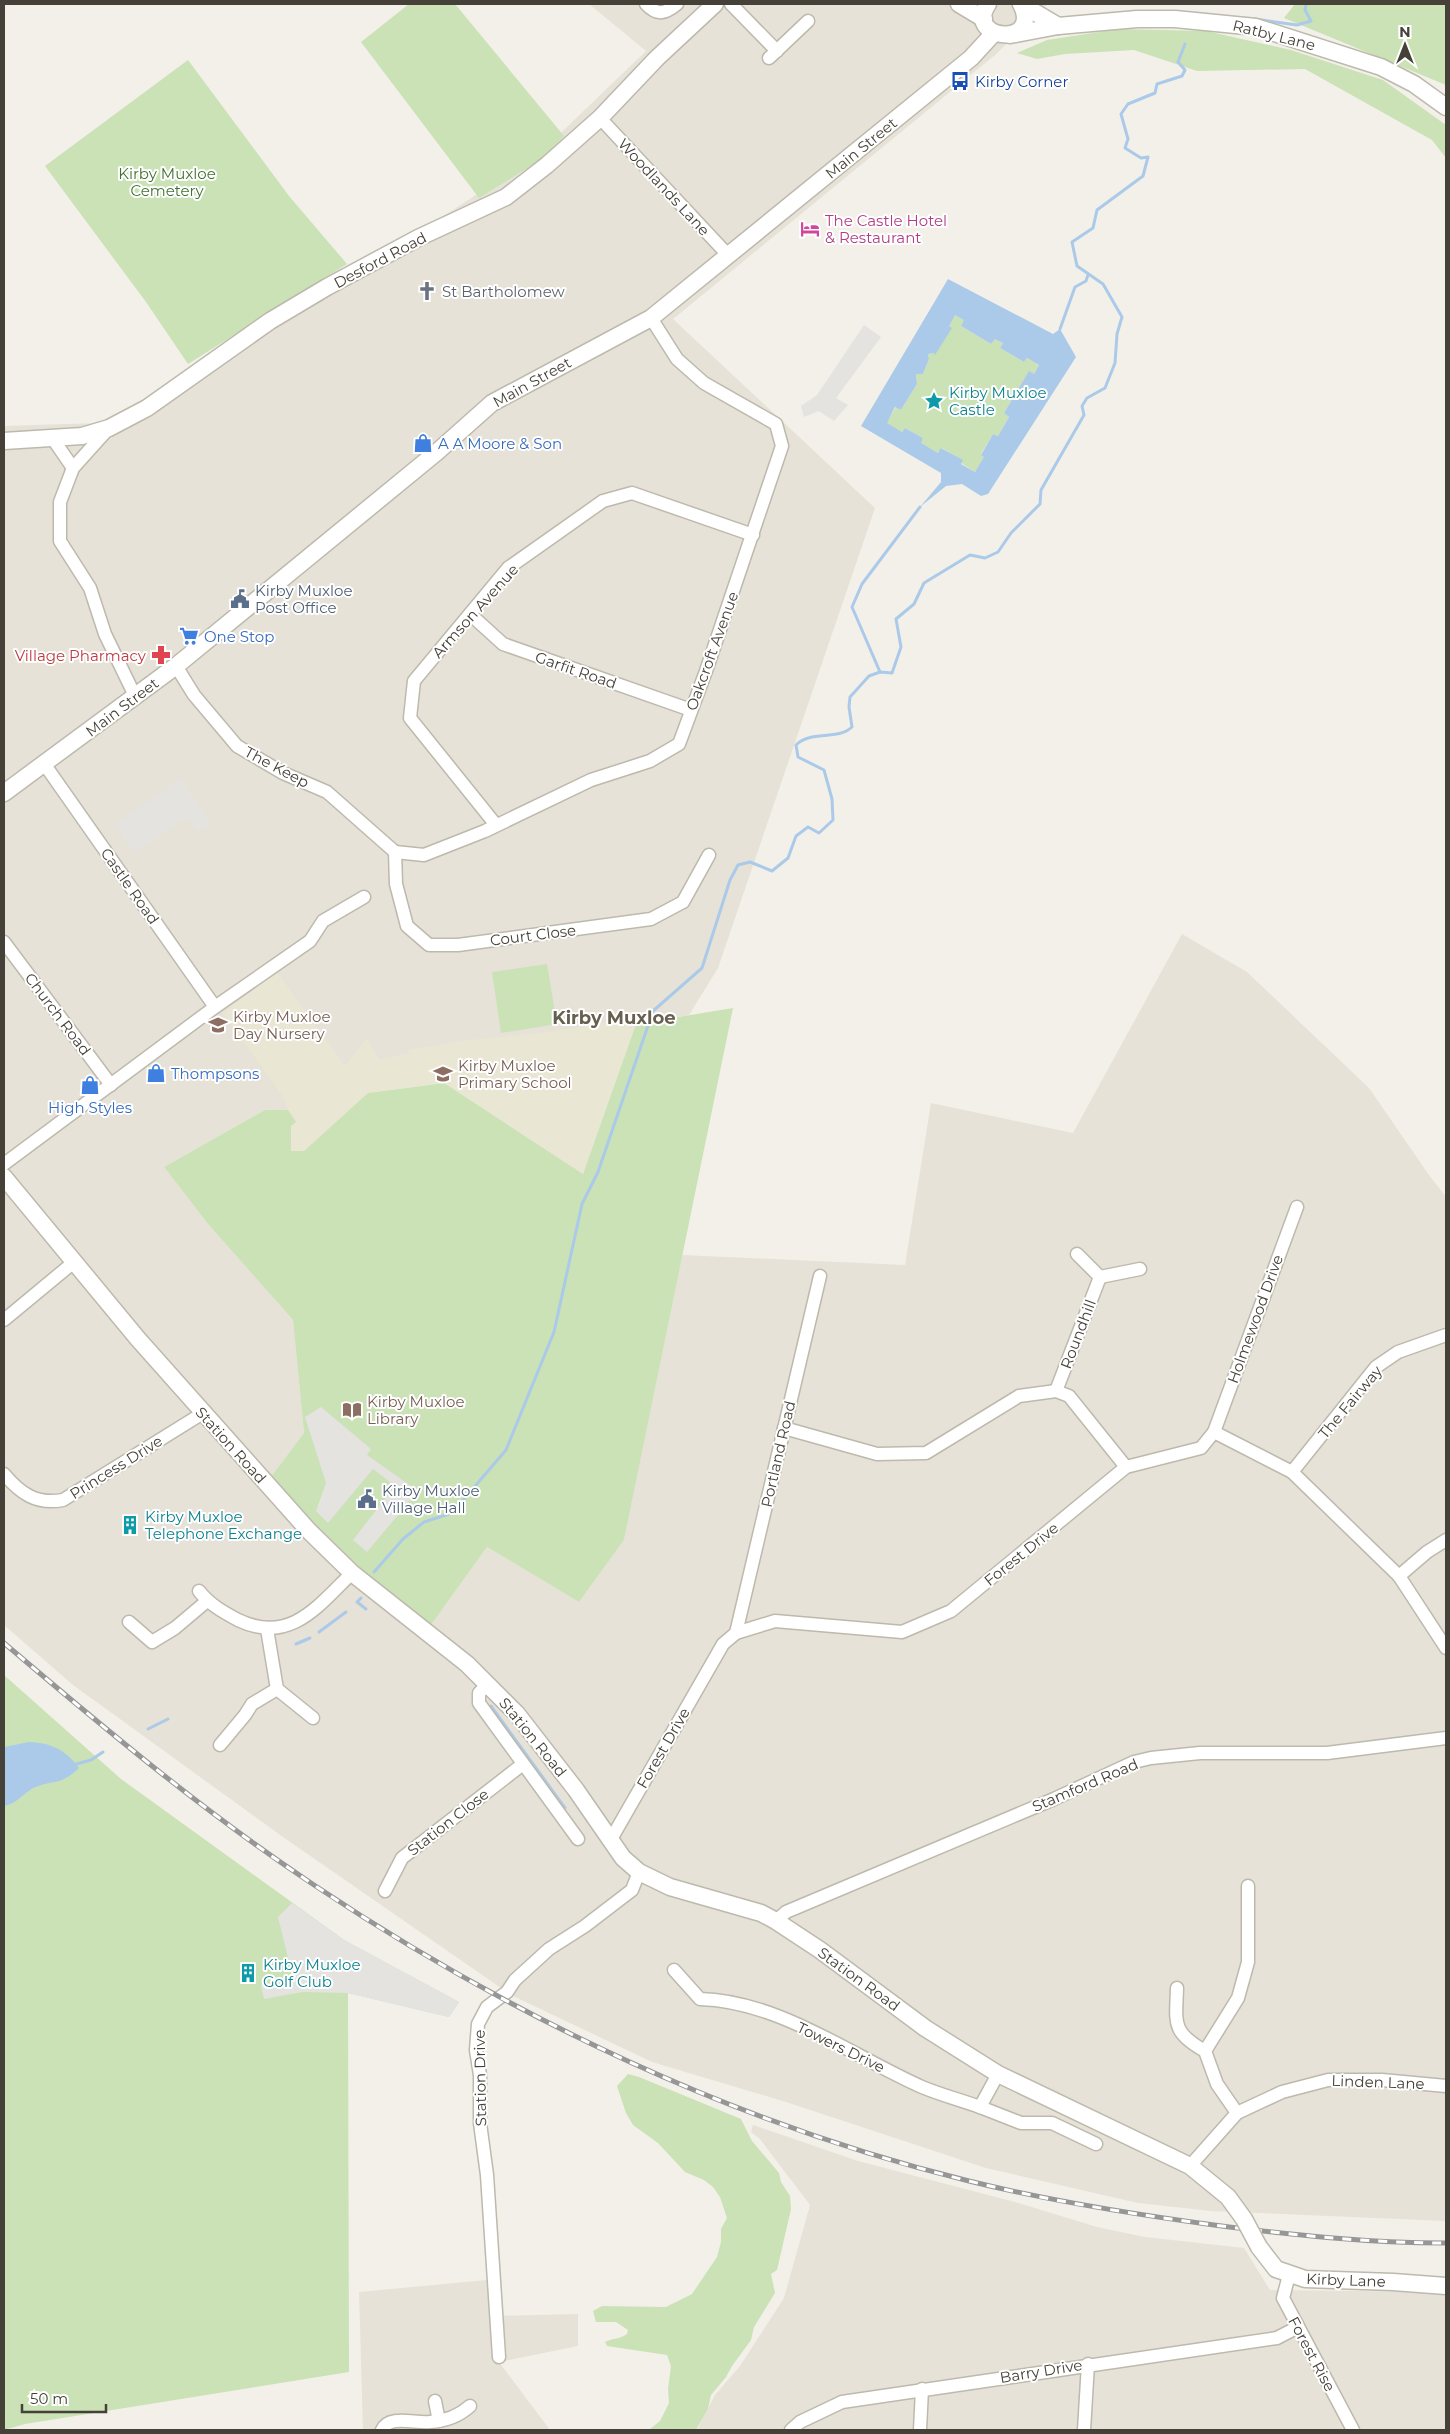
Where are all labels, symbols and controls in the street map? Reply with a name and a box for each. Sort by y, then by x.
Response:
street label: Ratby Lane [1231,16,1317,54]
north arrow [1380,20,1430,70]
text: N [1399,23,1411,41]
bus stop icon: Kirby Corner [949,70,971,92]
place label: Kirby Corner [975,72,1068,91]
street label: Main Street [821,113,901,183]
street label: Woodlands Lane [614,134,714,240]
park label: Kirby Muxloe Cemetery [118,164,216,200]
place label: The Castle Hotel & Restaurant [825,211,947,247]
hotel icon: The Castle Hotel & Restaurant [799,218,821,240]
street label: Desford Road [330,228,430,292]
church icon: St Bartholomew [416,280,438,302]
place label: St Bartholomew [442,282,566,301]
street label: Main Street [490,353,574,411]
place label: Kirby Muxloe Castle [949,383,1047,419]
place icon: Kirby Muxloe Castle [923,390,945,412]
shop icon: A A Moore & Son [412,432,434,454]
place label: A A Moore & Son [438,434,562,453]
street label: Armson Avenue [428,560,522,662]
place label: Kirby Muxloe Post Office [255,581,353,617]
public building icon: Kirby Muxloe Post Office [229,588,251,610]
street label: Oakcroft Avenue [682,589,742,713]
supermarket icon: One Stop [178,625,200,647]
place label: One Stop [204,627,274,646]
pharmacy icon: Village Pharmacy [150,644,172,666]
place label: Village Pharmacy [15,646,147,665]
street label: Garfit Road [533,647,619,693]
street label: Main Street [82,673,162,741]
street label: The Keep [241,742,313,792]
street label: Castle Road [97,844,163,928]
street label: Court Close [489,920,577,950]
street label: Church Road [21,969,95,1059]
place label: Kirby Muxloe Day Nursery [233,1007,331,1043]
district label: Kirby Muxloe [552,1007,676,1029]
school or university icon: Kirby Muxloe Day Nursery [207,1014,229,1036]
place label: Kirby Muxloe Primary School [458,1056,572,1092]
shop icon: Thompsons [145,1062,167,1084]
school or university icon: Kirby Muxloe Primary School [432,1063,454,1085]
place label: Thompsons [171,1064,259,1083]
shop icon: High Styles [79,1074,101,1096]
place label: High Styles [48,1098,132,1117]
street label: Holmewood Drive [1223,1252,1287,1386]
street label: Roundhill [1056,1297,1100,1371]
street label: The Fairway [1314,1361,1387,1442]
place label: Kirby Muxloe Library [367,1392,465,1428]
library icon: Kirby Muxloe Library [341,1399,363,1421]
street label: Portland Road [757,1399,799,1509]
street label: Station Road [192,1403,270,1487]
street label: Princess Drive [66,1431,166,1503]
place label: Kirby Muxloe Village Hall [382,1481,480,1517]
public building icon: Kirby Muxloe Village Hall [356,1488,378,1510]
place label: Kirby Muxloe Telephone Exchange [145,1507,302,1543]
building icon: Kirby Muxloe Telephone Exchange [119,1514,141,1536]
street label: Forest Drive [980,1518,1062,1590]
street label: Station Road [495,1693,571,1781]
street label: Forest Drive [632,1704,694,1792]
street label: Stamford Road [1029,1754,1141,1816]
street label: Station Close [404,1784,492,1860]
street label: Station Road [814,1943,904,2015]
place label: Kirby Muxloe Golf Club [263,1955,361,1991]
building icon: Kirby Muxloe Golf Club [237,1962,259,1984]
street label: Towers Drive [794,2018,888,2076]
street label: Station Drive [470,2029,490,2127]
street label: Linden Lane [1331,2071,1425,2093]
street label: Kirby Lane [1306,2269,1386,2291]
street label: Forest Rise [1284,2313,1340,2395]
street label: Barry Drive [998,2355,1084,2387]
scale bar [22,2382,106,2414]
text: 50 m [30,2389,68,2408]

